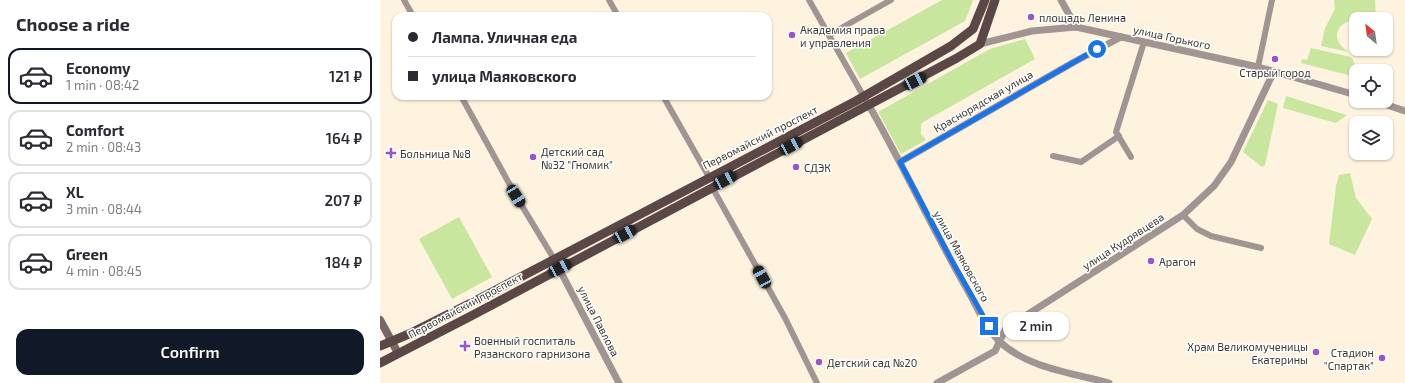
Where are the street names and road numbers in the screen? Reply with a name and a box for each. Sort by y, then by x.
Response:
street label: улица Горького [1132,22,1212,53]
street label: Краснорядская улица [931,67,1035,136]
street label: Первомайский проспект [700,102,820,172]
street label: улица Маяковского [931,208,992,304]
street label: улица Кудрявцева [1080,210,1167,273]
street label: Первомайский проспект [406,269,525,341]
street label: улица Павлова [575,284,622,359]

